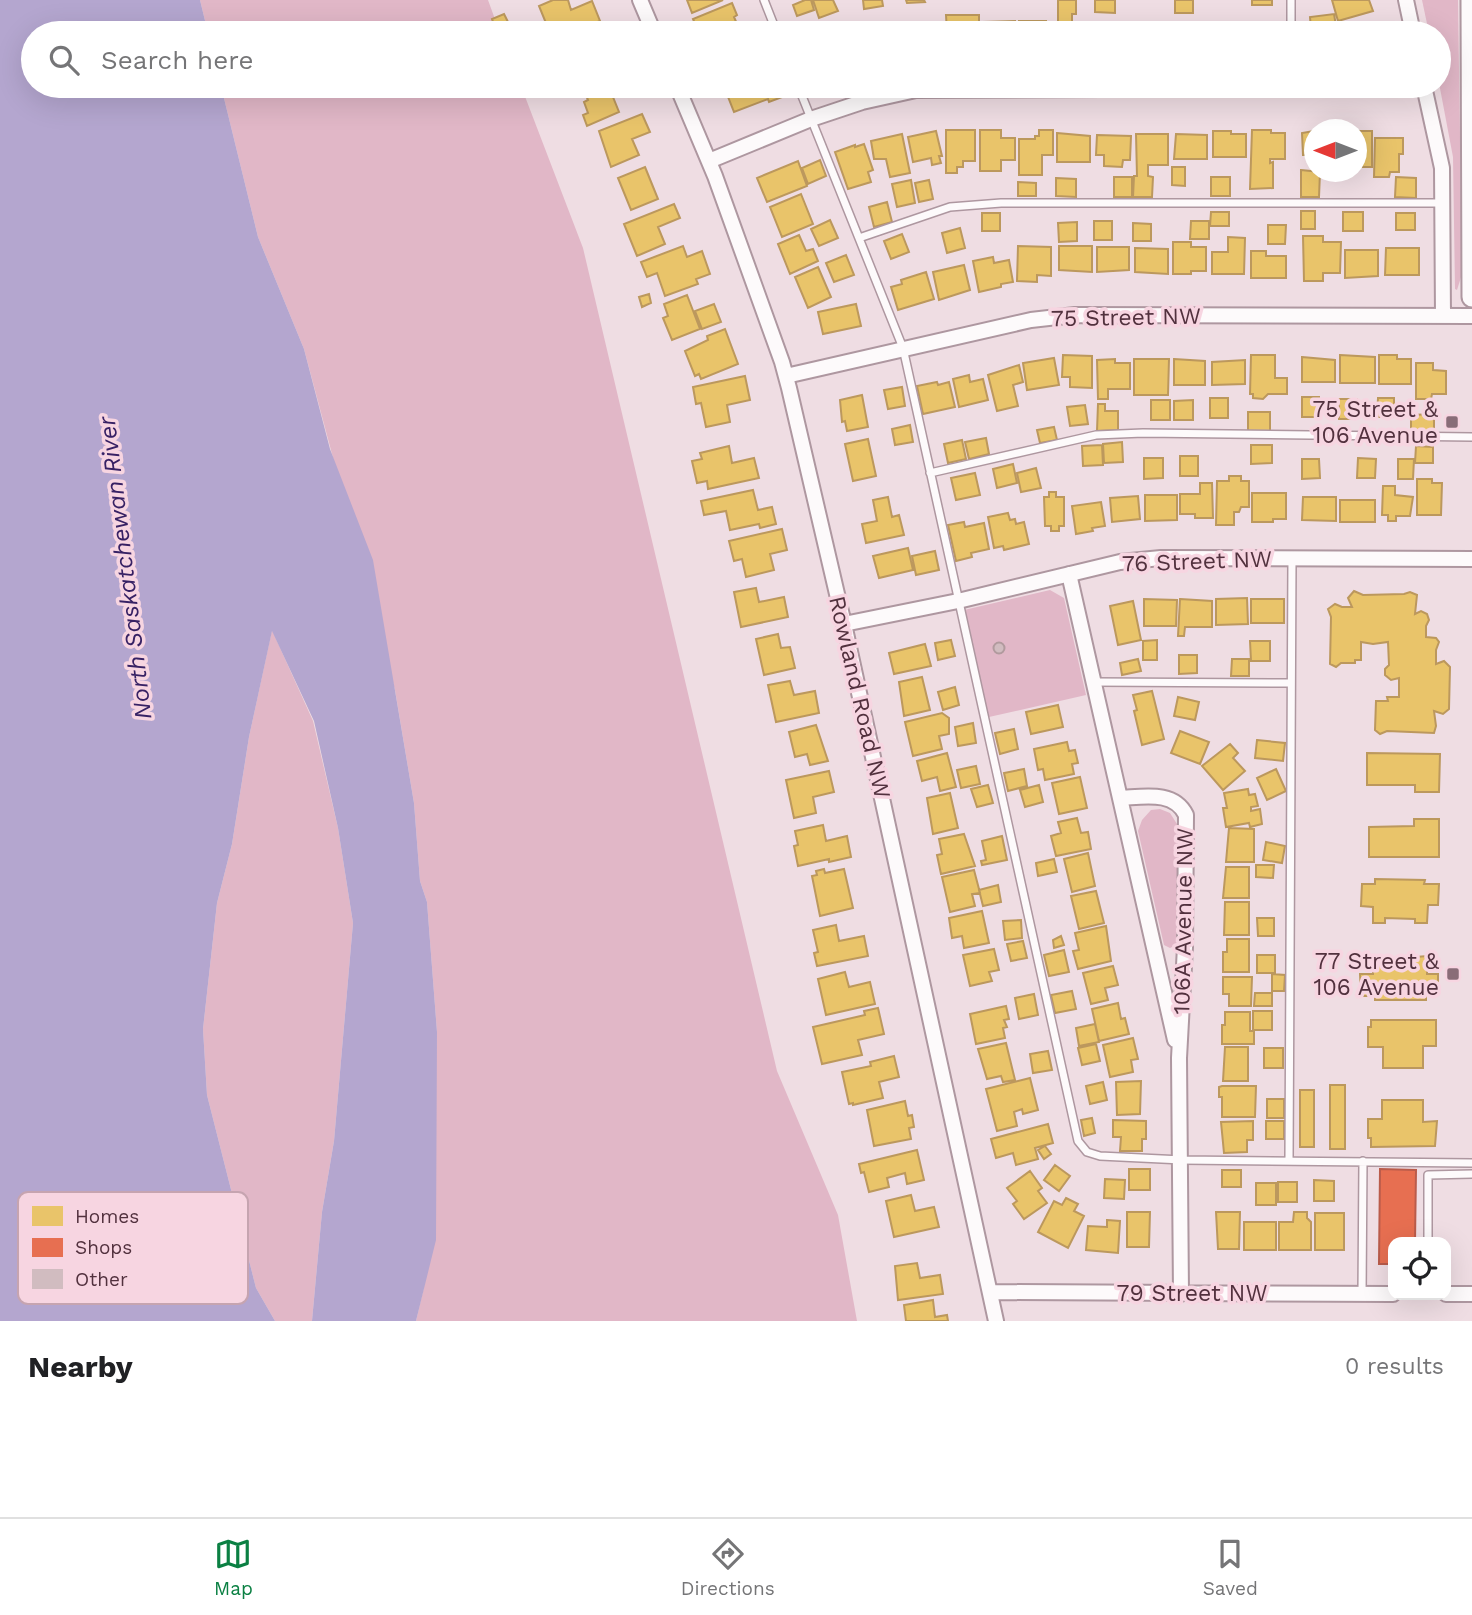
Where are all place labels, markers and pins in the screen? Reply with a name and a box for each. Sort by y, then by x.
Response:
place label: 75 Street & 106 Avenue [1312,396,1439,449]
marker: 75 Street & 106 Avenue [1444,414,1460,430]
place label: 77 Street & 106 Avenue [1313,948,1440,1001]
marker: 77 Street & 106 Avenue [1445,966,1461,982]

